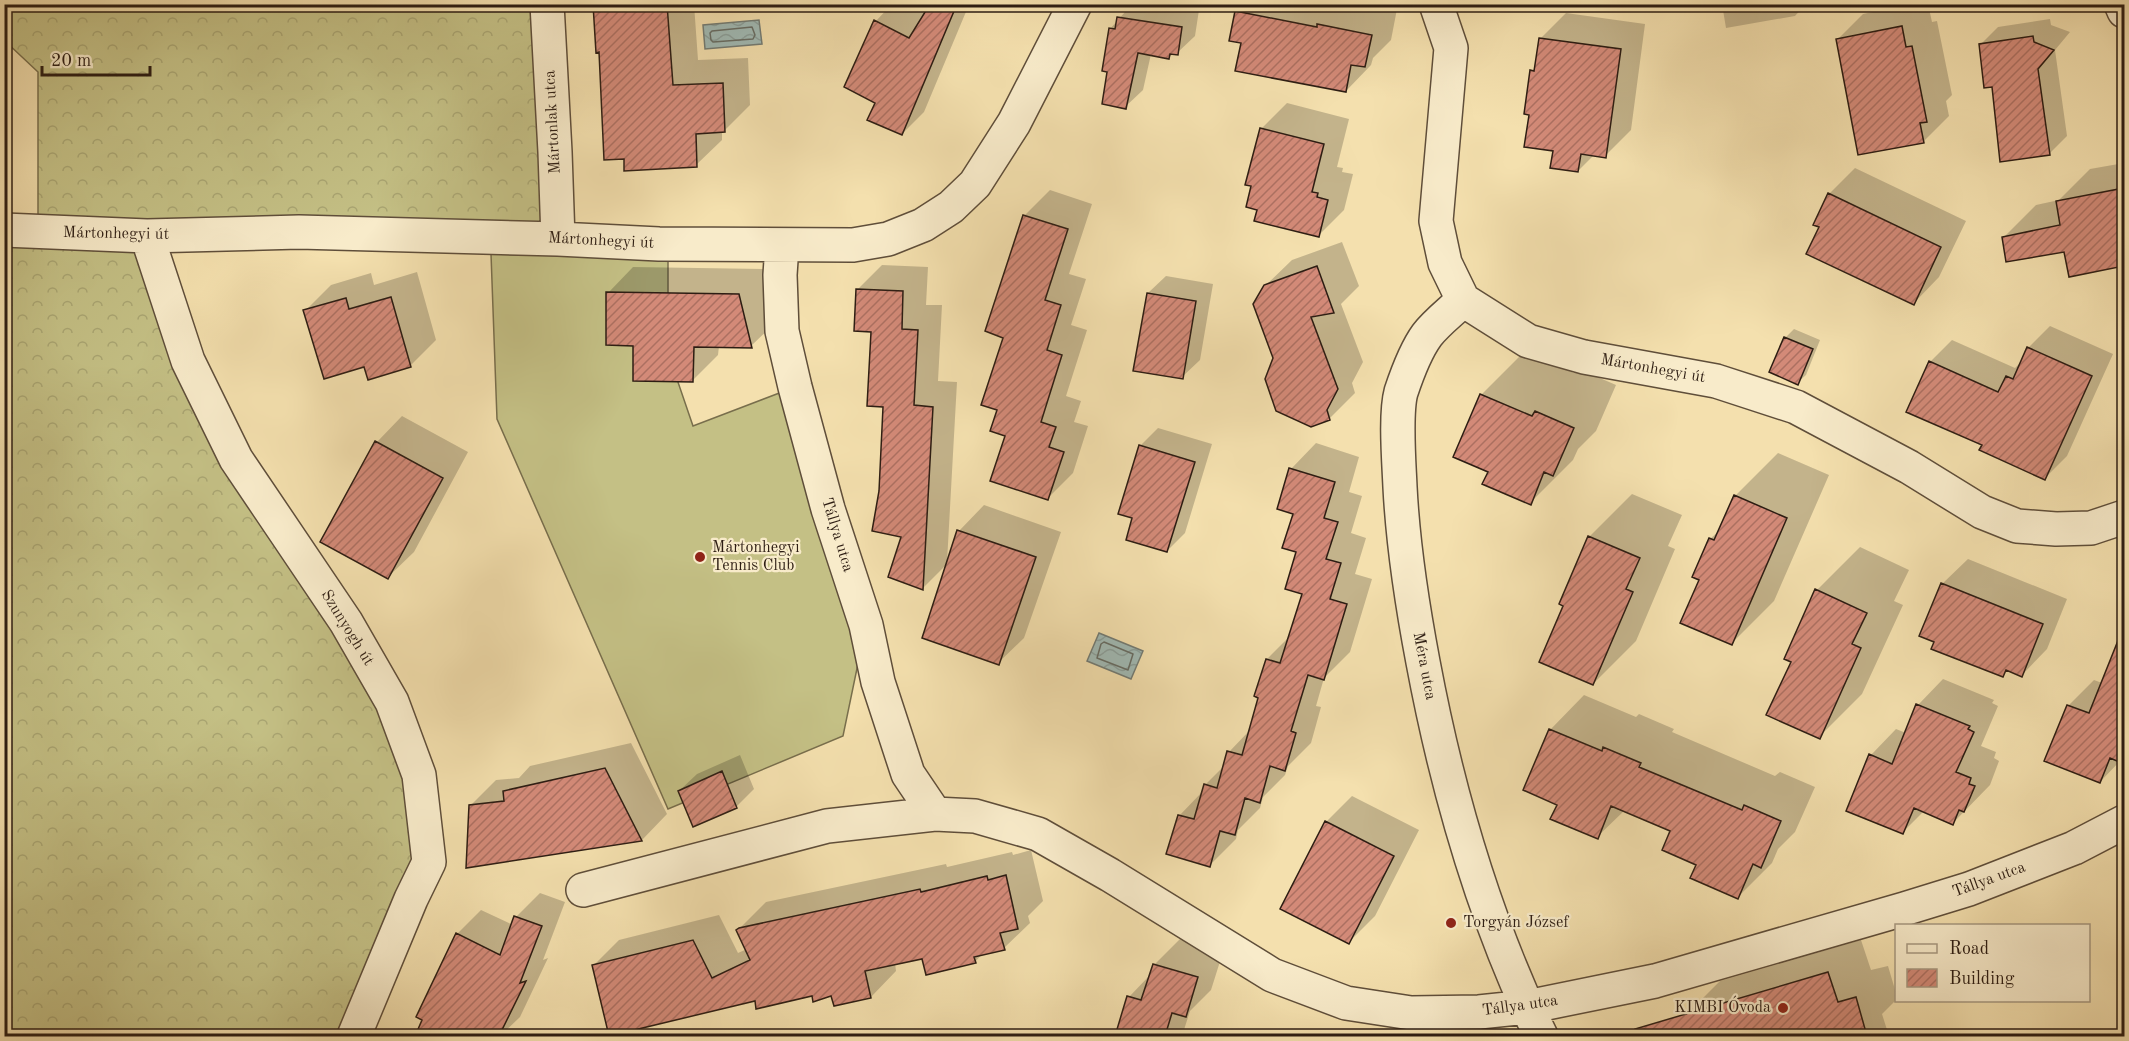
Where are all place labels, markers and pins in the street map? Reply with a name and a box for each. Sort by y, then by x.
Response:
place label: Mártonhegyi Tennis Club [712,540,800,574]
marker: Mártonhegyi Tennis Club [693,550,707,564]
place label: Torgyán József [1463,915,1569,931]
marker: Torgyán József [1444,916,1458,930]
place label: KIMBI Óvoda [1674,995,1771,1016]
marker: KIMBI Óvoda [1776,1001,1790,1015]

